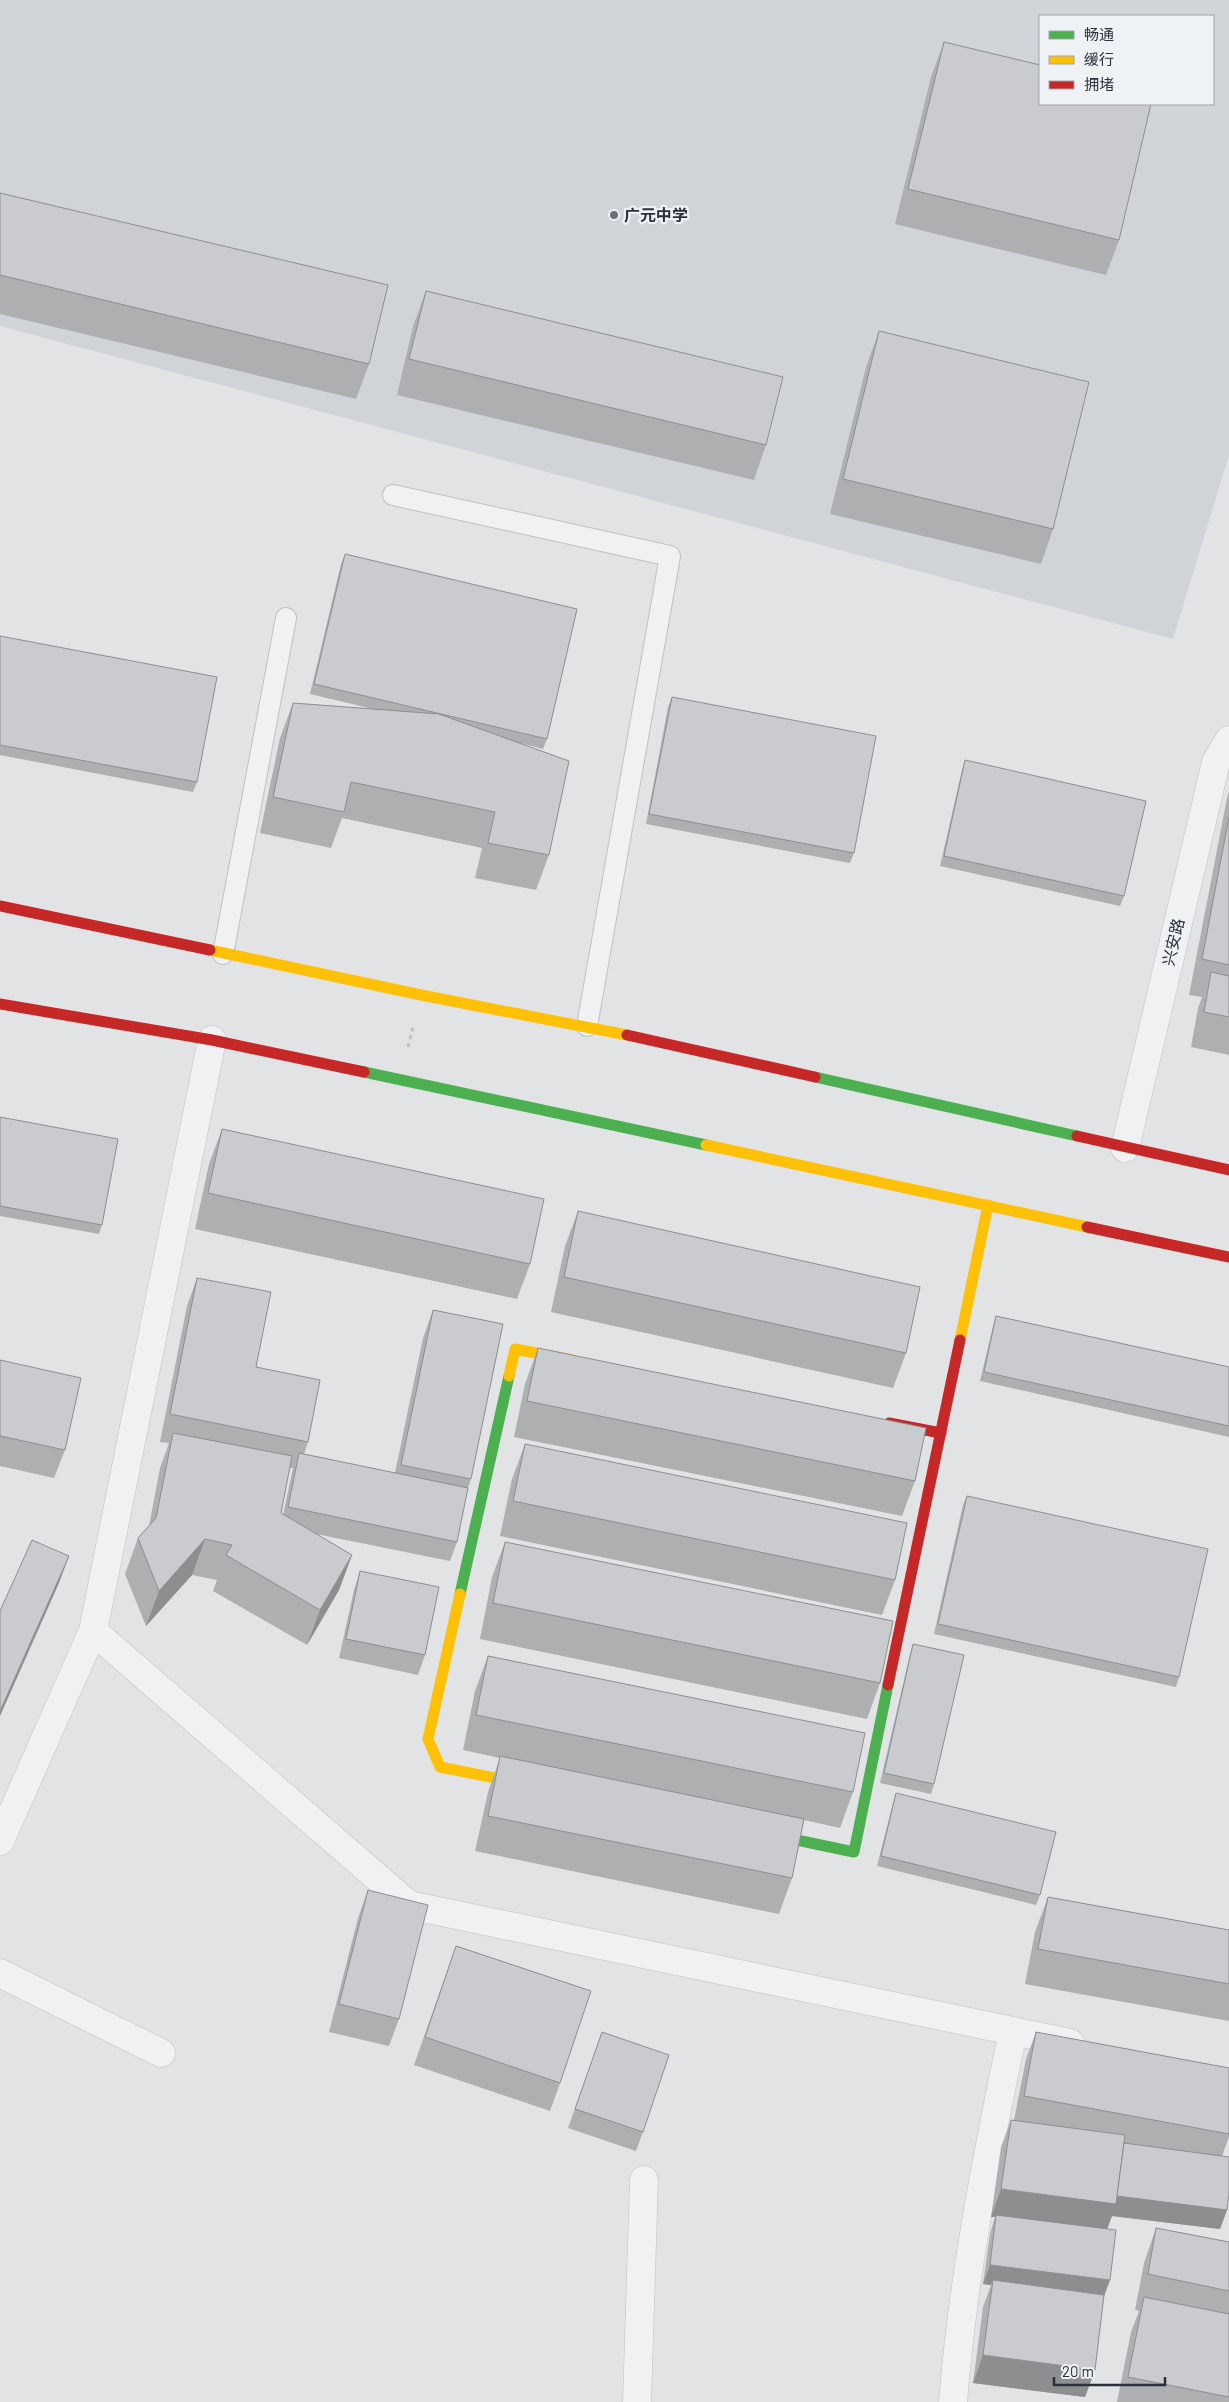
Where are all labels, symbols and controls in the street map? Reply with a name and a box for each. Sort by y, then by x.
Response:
legend [1039,15,1214,105]
text: 畅通 [1084,25,1114,43]
text: 缓行 [1084,50,1114,68]
text: 拥堵 [1084,75,1114,93]
place label: 广元中学 [624,205,688,224]
marker: 广元中学 [608,209,620,221]
street label: 兴安路 [1158,916,1187,967]
scale bar [1054,2354,1165,2386]
text: 20 m [1062,2362,1094,2380]

